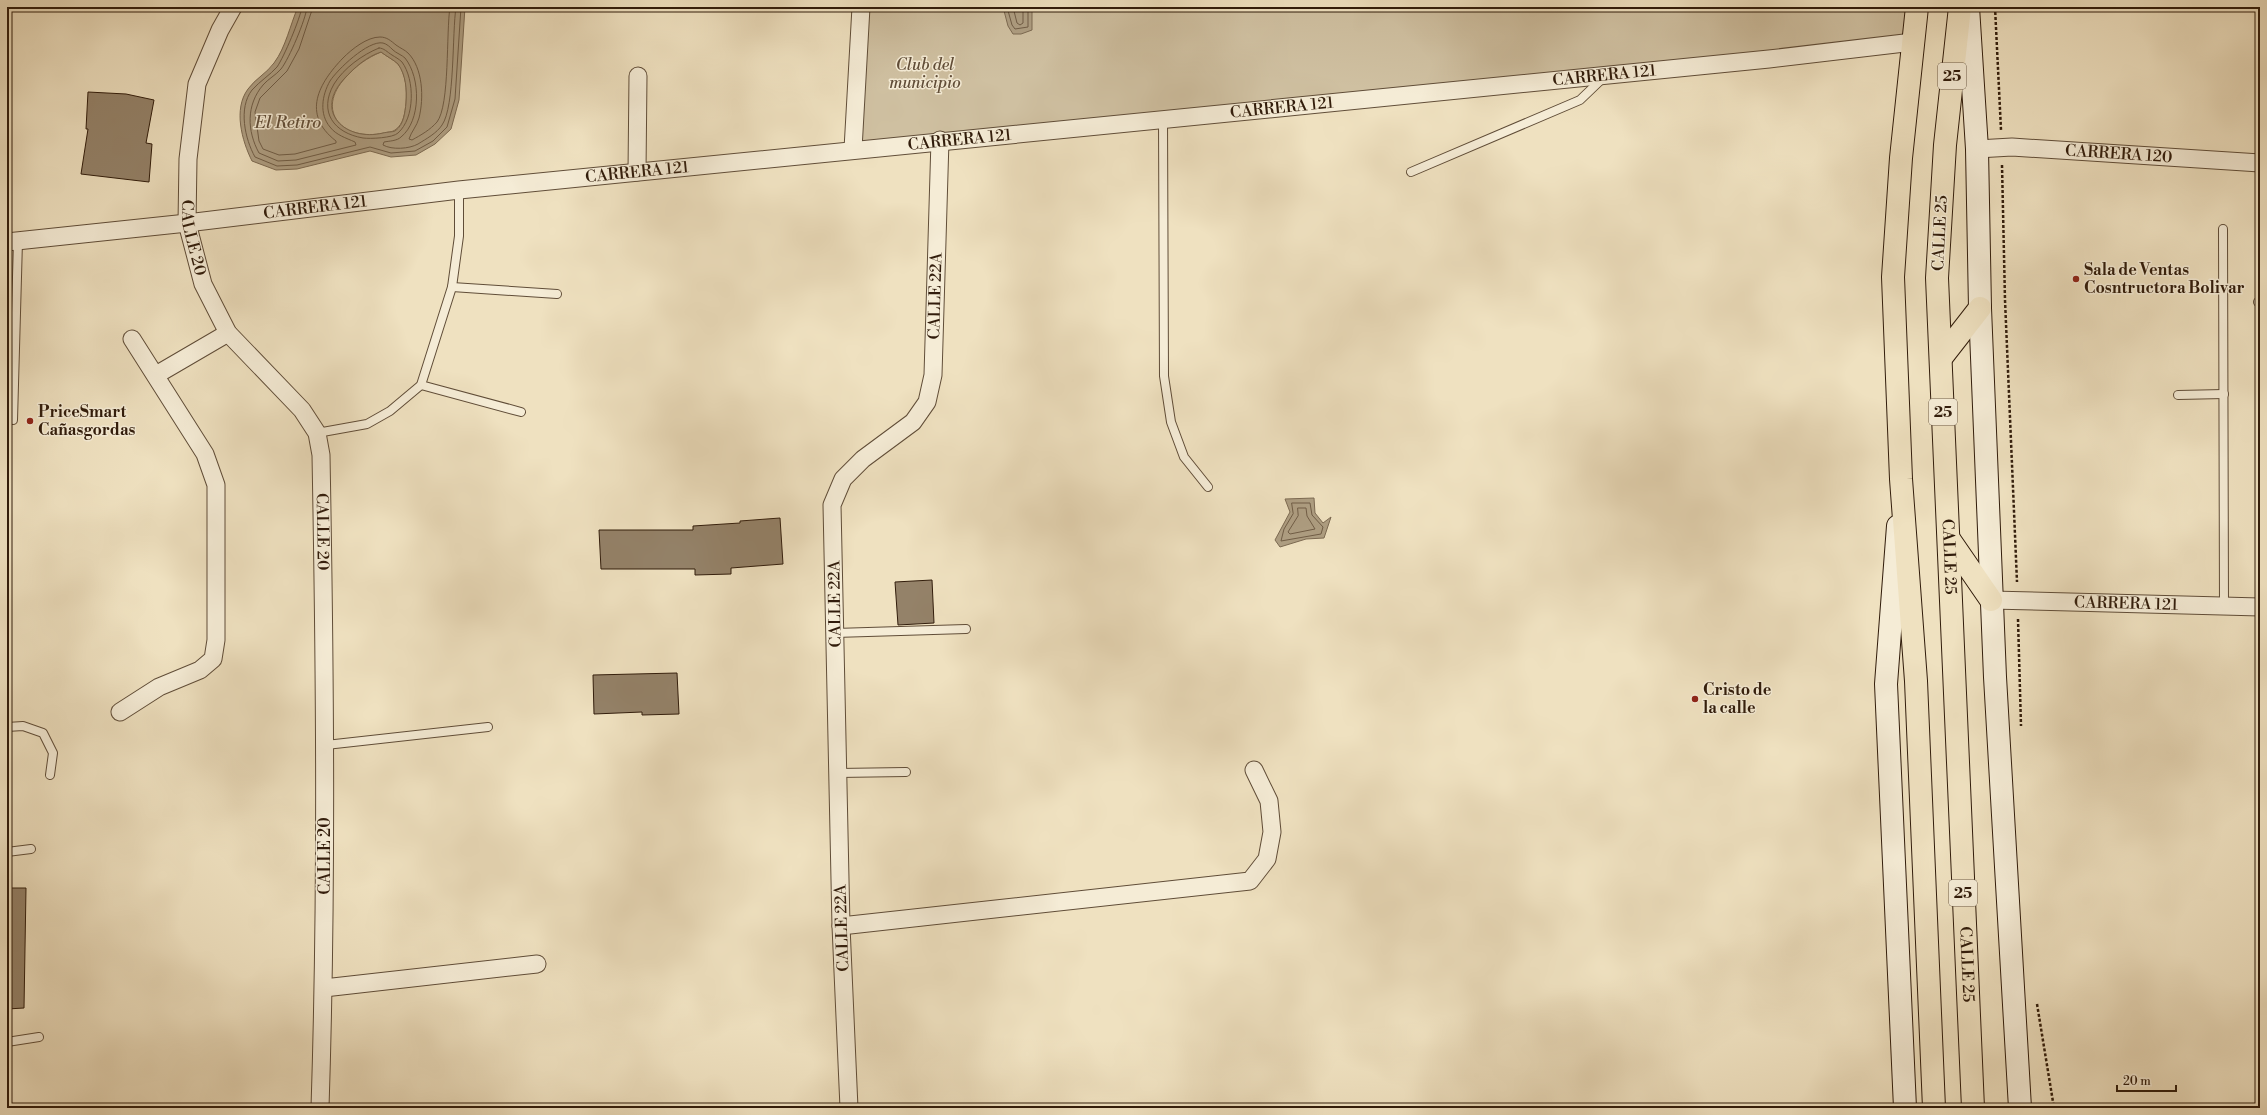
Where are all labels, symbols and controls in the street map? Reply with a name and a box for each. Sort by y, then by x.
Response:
park label: Club del municipio [889,55,961,93]
street label: CARRERA 121 [1551,60,1657,91]
road number: 25 [1938,63,1966,89]
street label: CARRERA 121 [1229,93,1335,123]
water label: El Retiro [254,112,321,134]
street label: CARRERA 121 [907,125,1012,155]
street label: CARRERA 120 [2064,140,2173,167]
street label: CARRERA 121 [584,157,690,187]
street label: CARRERA 121 [262,191,368,224]
street label: CALLE 25 [1928,194,1952,271]
street label: CALLE 20 [177,199,210,278]
street label: CALLE 22A [924,251,947,340]
place label: Sala de Ventas Cosntructora Bolivar [2084,260,2245,298]
marker: Sala de Ventas Cosntructora Bolivar [2071,274,2081,284]
road number: 25 [1929,399,1957,425]
place label: PriceSmart Cañasgordas [38,402,136,440]
marker: PriceSmart Cañasgordas [25,416,35,426]
street label: CALLE 20 [312,493,333,571]
street label: CALLE 25 [1937,518,1961,595]
street label: CALLE 22A [824,559,846,648]
street label: CARRERA 121 [2074,592,2178,615]
place label: Cristo de la calle [1703,680,1772,718]
marker: Cristo de la calle [1690,694,1700,704]
street label: CALLE 20 [315,817,335,895]
road number: 25 [1949,880,1977,906]
street label: CALLE 22A [830,883,854,972]
street label: CALLE 25 [1955,926,1978,1003]
scale bar [2117,1067,2176,1093]
text: 20 m [2123,1074,2151,1089]

